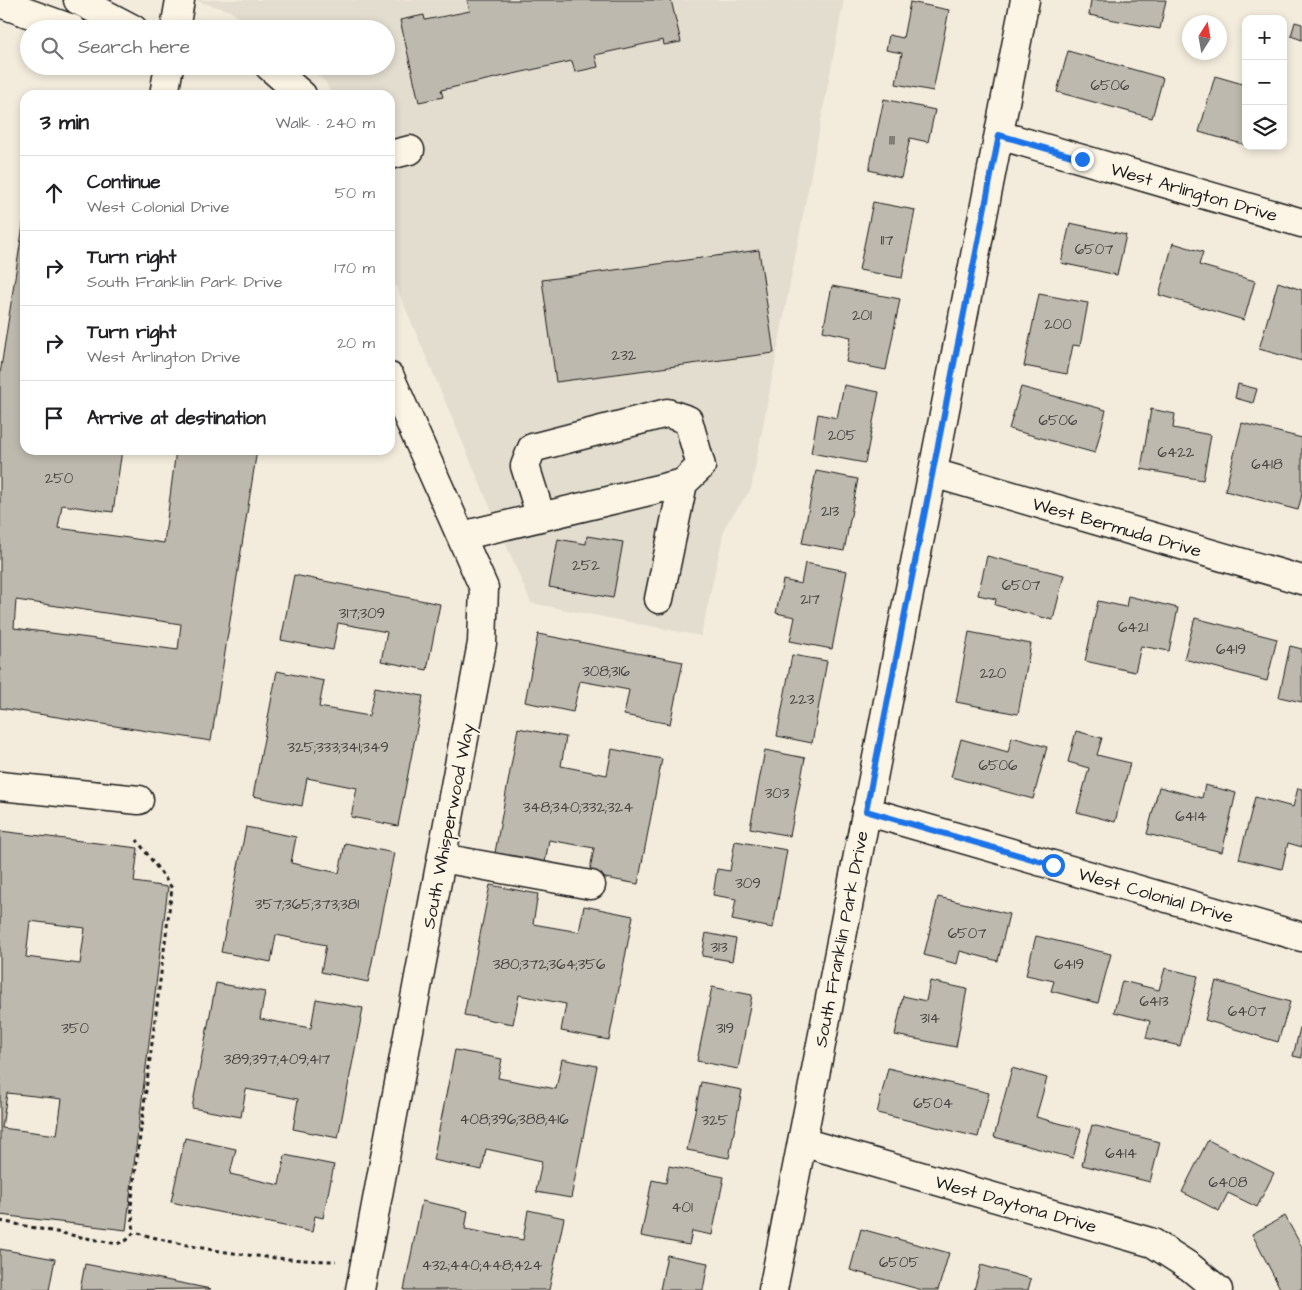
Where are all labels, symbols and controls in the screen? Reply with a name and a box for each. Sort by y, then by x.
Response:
north arrow [1182,15,1227,60]
map controls [1242,15,1287,150]
button: + [1242,15,1287,60]
search box [20,20,395,75]
icon: search [38,34,66,62]
text: Search here [78,34,190,61]
button: − [1242,60,1287,105]
house number: 6506 [1091,75,1130,96]
button: layers [1242,105,1287,150]
text: 3 min [40,108,89,137]
text: Walk · 240 m [275,112,375,134]
house number: 111 [889,130,895,151]
route end [1071,148,1094,171]
street label: West Arlington Drive [1107,157,1280,229]
text: Continue [87,169,161,196]
icon: ahead [40,179,68,207]
text: 50 m [335,182,375,204]
text: West Colonial Drive [87,196,230,218]
house number: 117 [880,230,894,251]
house number: 6507 [1075,239,1113,260]
text: Turn right [87,244,176,271]
icon: right [40,254,68,282]
text: 170 m [334,257,375,279]
text: South Franklin Park Drive [87,271,282,293]
house number: 201 [852,305,872,326]
house number: 200 [1044,314,1072,335]
text: Turn right [87,319,176,346]
icon: right [40,329,68,357]
text: 20 m [337,332,375,354]
house number: 232 [612,345,637,366]
text: West Arlington Drive [87,346,240,368]
icon: arrive [40,404,68,432]
text: Arrive at destination [87,405,266,432]
house number: 6506 [1039,410,1078,431]
house number: 205 [828,425,857,446]
house number: 6422 [1158,442,1195,463]
house number: 6418 [1251,454,1283,475]
house number: 250 [45,468,74,489]
street label: West Bermuda Drive [1029,491,1205,564]
house number: 213 [821,501,839,522]
house number: 252 [572,555,600,576]
house number: 6507 [1002,575,1040,596]
house number: 217 [800,589,820,610]
house number: 317;309 [339,603,385,624]
house number: 6421 [1118,617,1148,638]
house number: 6419 [1216,639,1246,660]
house number: 308;316 [582,661,630,682]
house number: 220 [980,663,1007,684]
house number: 223 [790,689,815,710]
street label: South Whisperwood Way [416,721,482,931]
house number: 325;333;341;349 [287,737,389,758]
house number: 6506 [979,755,1018,776]
house number: 303 [765,783,790,804]
house number: 348;340;332;324 [523,797,633,818]
house number: 6414 [1175,806,1207,827]
street label: South Franklin Park Drive [808,829,875,1049]
route start [1042,854,1065,877]
street label: West Colonial Drive [1075,861,1237,930]
house number: 309 [735,873,761,894]
house number: 357;365;373;381 [255,894,359,915]
house number: 6507 [948,923,986,944]
house number: 313 [710,937,728,958]
house number: 380;372;364;356 [493,954,606,975]
house number: 6419 [1054,954,1084,975]
house number: 6413 [1139,991,1169,1012]
house number: 6407 [1228,1001,1266,1022]
house number: 314 [920,1008,940,1029]
house number: 350 [61,1018,89,1039]
house number: 319 [716,1018,734,1039]
house number: 389;397;409;417 [224,1049,330,1070]
house number: 6504 [913,1093,953,1114]
house number: 408;396;388;416 [459,1109,569,1130]
house number: 325 [702,1110,729,1131]
house number: 6414 [1105,1143,1137,1164]
street label: West Daytona Drive [932,1169,1100,1241]
house number: 6408 [1209,1172,1248,1193]
house number: 401 [671,1197,693,1218]
house number: 6505 [879,1252,919,1273]
house number: 432;440;448;424 [421,1255,543,1276]

